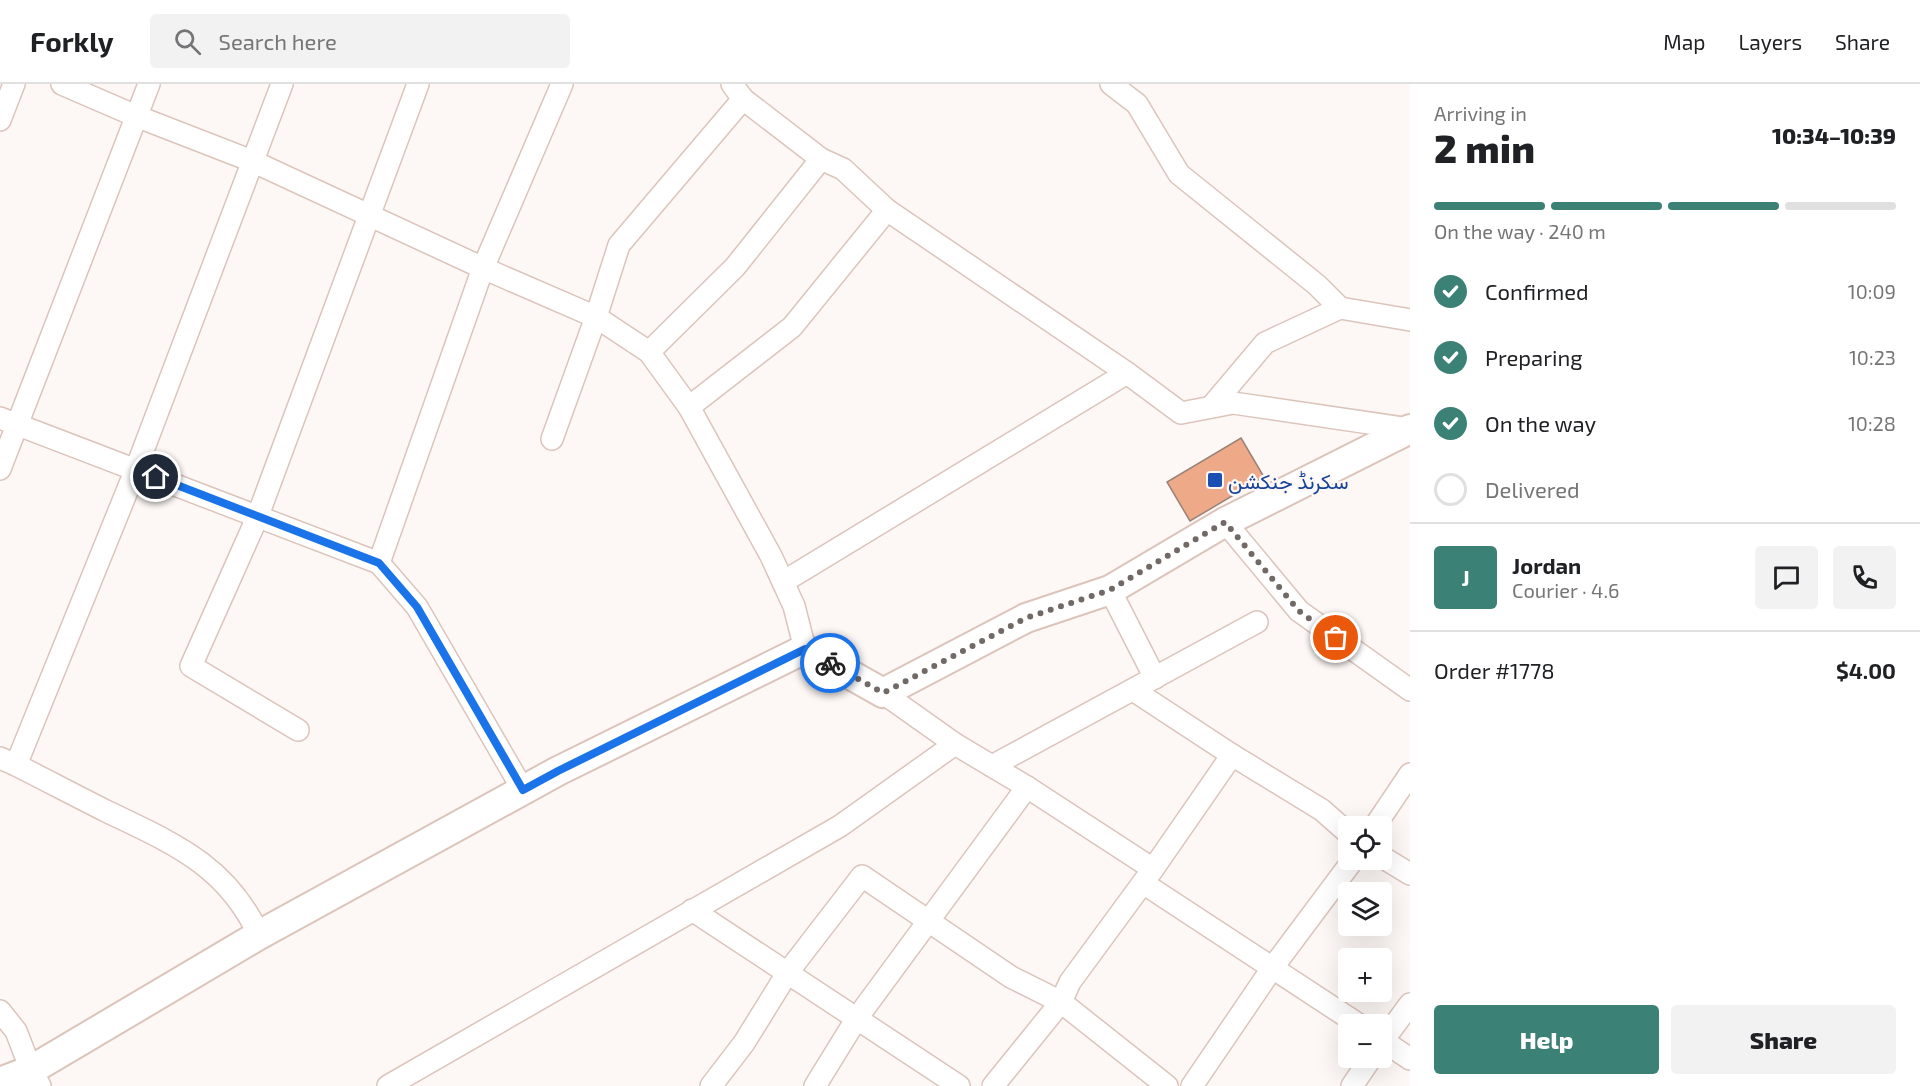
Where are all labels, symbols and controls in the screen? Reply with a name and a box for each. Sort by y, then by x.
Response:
search box [150,14,570,68]
text: Forkly [30,24,114,58]
icon: search [171,25,204,58]
text: Search here [219,28,337,54]
text: Map [1663,29,1705,54]
text: Layers [1738,29,1802,54]
text: Share [1835,29,1890,54]
text: Arriving in [1434,101,1527,125]
text: 10:34–10:39 [1772,122,1896,148]
text: 2 min [1434,124,1535,171]
text: On the way · 240 m [1434,219,1606,243]
icon: check [1434,275,1467,308]
text: Confirmed [1485,278,1589,304]
text: 10:09 [1848,279,1896,303]
icon: check [1434,341,1467,374]
text: Preparing [1485,344,1583,370]
text: 10:23 [1849,345,1896,369]
icon: check [1434,407,1467,440]
text: On the way [1485,410,1596,436]
text: 10:28 [1848,411,1896,435]
pin [130,451,181,502]
icon: home [139,460,172,493]
place label: سکرنڈ جنکشن [1228,468,1349,495]
marker: سکرنڈ جنکشن [1206,471,1224,489]
text: Delivered [1485,476,1580,502]
button: chat [1755,546,1818,609]
button: phone [1833,546,1896,609]
text: Jordan [1512,552,1581,578]
text: J [1461,564,1470,590]
text: Courier · 4.6 [1512,578,1619,602]
pin [1310,612,1361,663]
icon: bag [1319,621,1352,654]
courier [800,633,860,693]
icon: bike [814,647,847,680]
text: Order #1778 [1434,657,1555,683]
text: $4.00 [1836,657,1896,683]
map controls [1338,816,1392,1068]
button: locate [1338,816,1392,870]
button: layers [1338,882,1392,936]
button: + [1338,948,1392,1002]
button: Help [1434,1005,1659,1074]
button: Share [1671,1005,1896,1074]
button: − [1338,1014,1392,1068]

